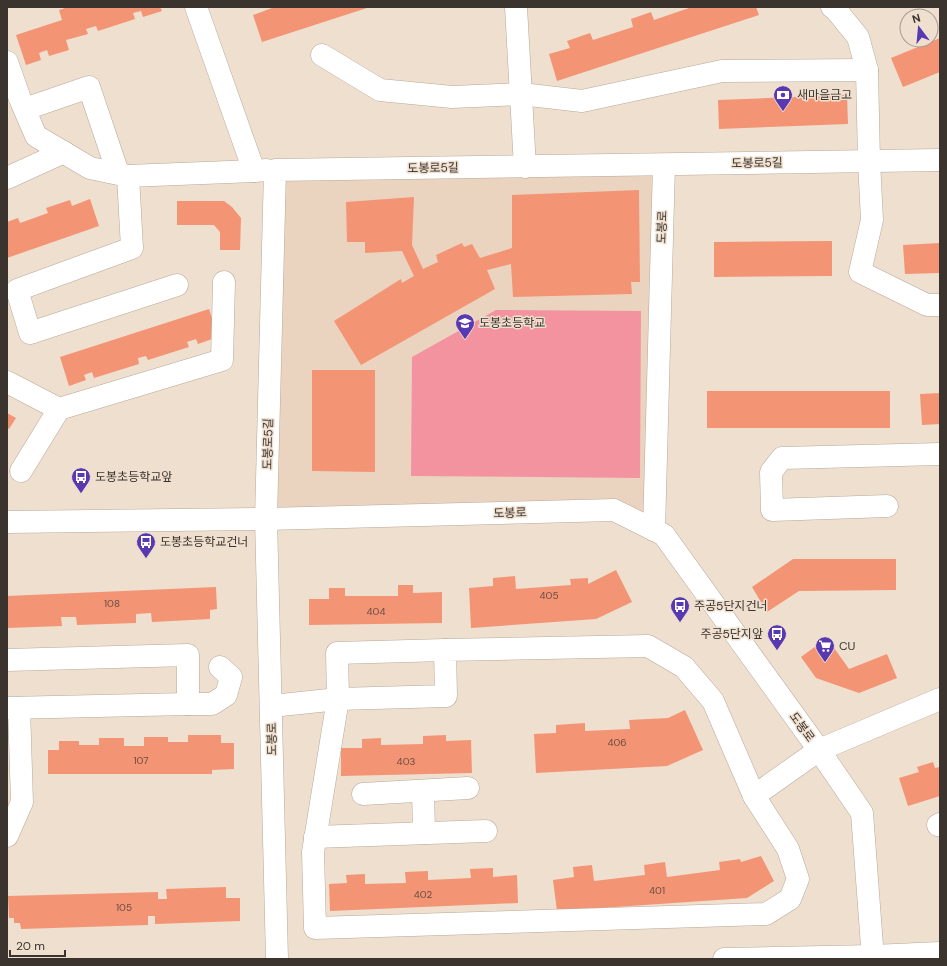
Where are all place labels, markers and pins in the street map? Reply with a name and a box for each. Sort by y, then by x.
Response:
bank icon: 새마을금고 [772,84,794,112]
place label: 새마을금고 [797,87,852,103]
school or university icon: 도봉초등학교 [454,312,476,340]
place label: 도봉초등학교 [479,315,545,331]
bus stop icon: 도봉초등학교앞 [70,466,92,494]
place label: 도봉초등학교앞 [95,469,172,485]
bus stop icon: 도봉초등학교건너 [135,531,157,559]
place label: 도봉초등학교건너 [160,534,248,550]
bus stop icon: 주공5단지건너 [669,595,691,623]
place label: 주공5단지건너 [694,598,768,614]
bus stop icon: 주공5단지앞 [766,623,788,651]
place label: 주공5단지앞 [700,626,763,642]
supermarket icon: CU [814,635,836,663]
place label: CU [839,638,856,654]

